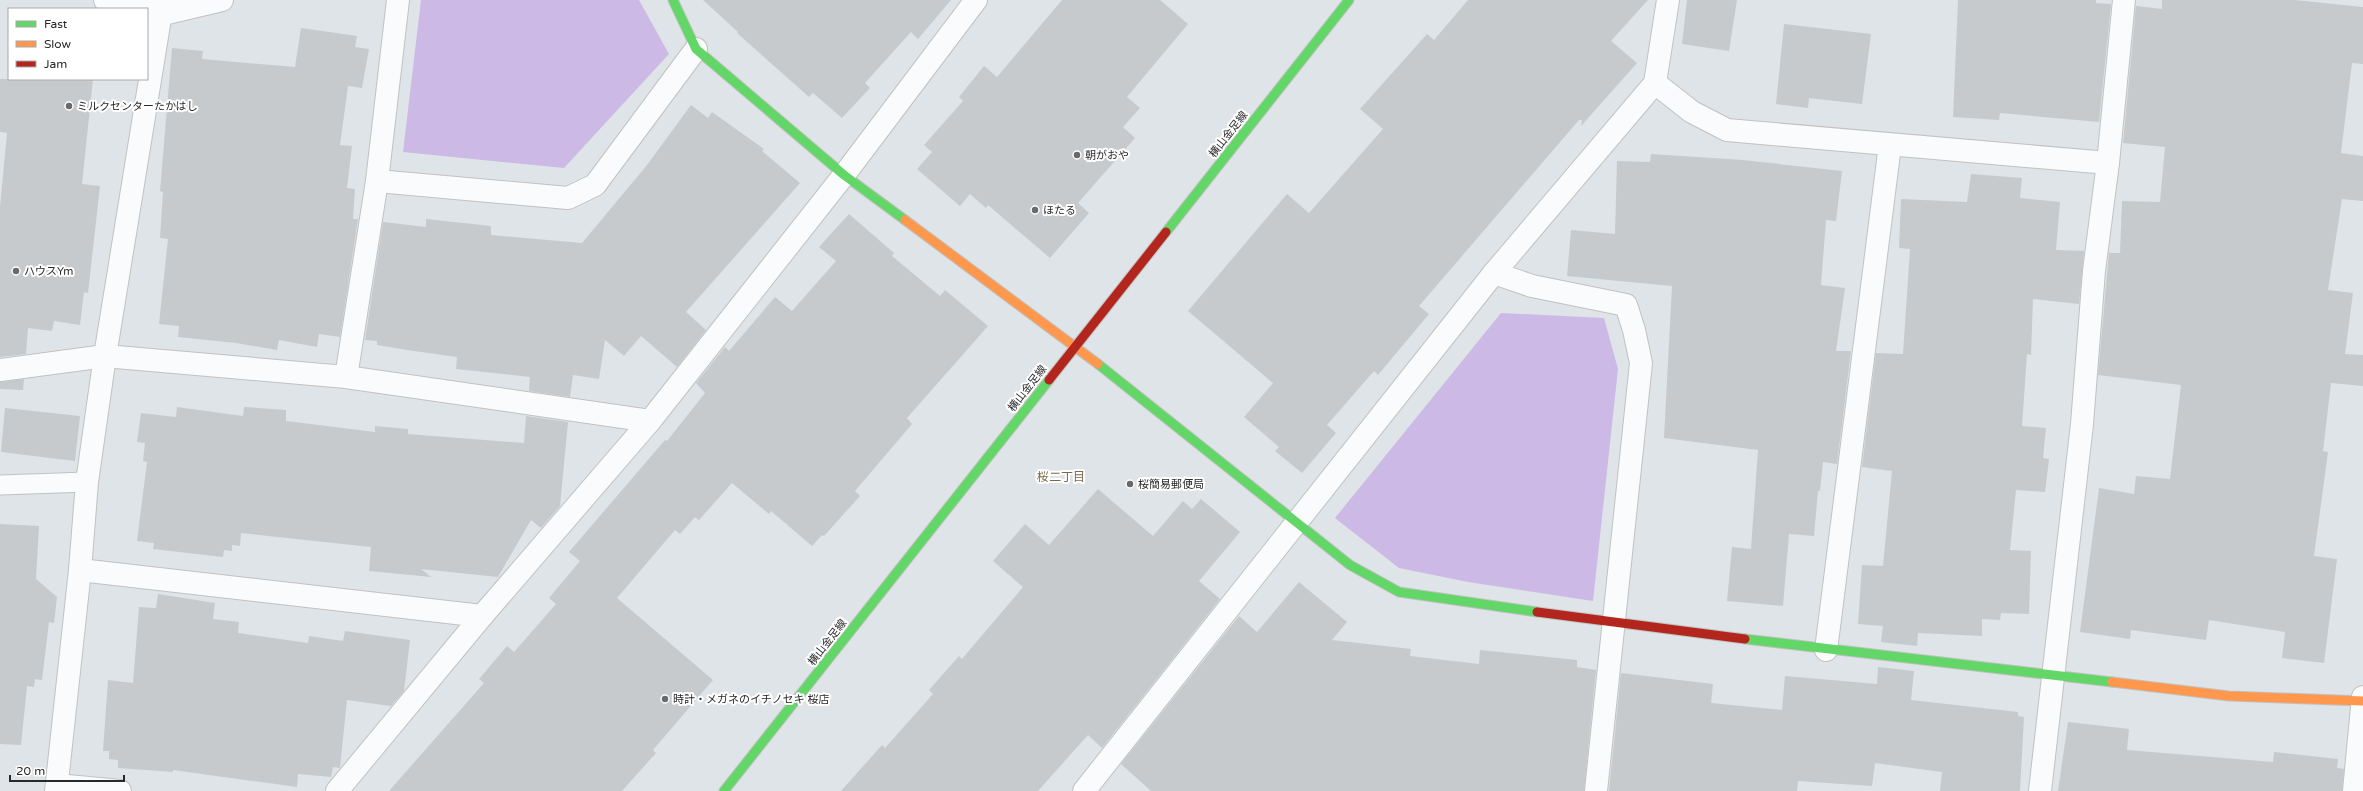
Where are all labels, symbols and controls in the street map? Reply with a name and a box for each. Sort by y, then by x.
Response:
legend [8,8,148,80]
text: Fast [44,17,68,31]
text: Slow [44,37,71,51]
text: Jam [44,57,67,71]
place label: ミルクセンターたかはし [77,100,198,113]
marker: ミルクセンターたかはし [64,101,74,111]
street label: 横山金足線 [1206,109,1250,160]
place label: 朝がおや [1085,149,1129,162]
marker: 朝がおや [1072,150,1082,160]
place label: ほたる [1043,204,1076,217]
marker: ほたる [1030,205,1040,215]
place label: ハウスYm [24,265,73,278]
marker: ハウスYm [11,266,21,276]
street label: 横山金足線 [1005,363,1049,414]
district label: 桜二丁目 [1037,470,1085,484]
place label: 桜簡易郵便局 [1138,478,1204,491]
marker: 桜簡易郵便局 [1125,479,1135,489]
street label: 横山金足線 [805,617,849,668]
place label: 時計・メガネのイチノセキ 桜店 [673,693,830,706]
marker: 時計・メガネのイチノセキ 桜店 [660,694,670,704]
scale bar [10,757,124,783]
text: 20 m [16,764,45,778]

